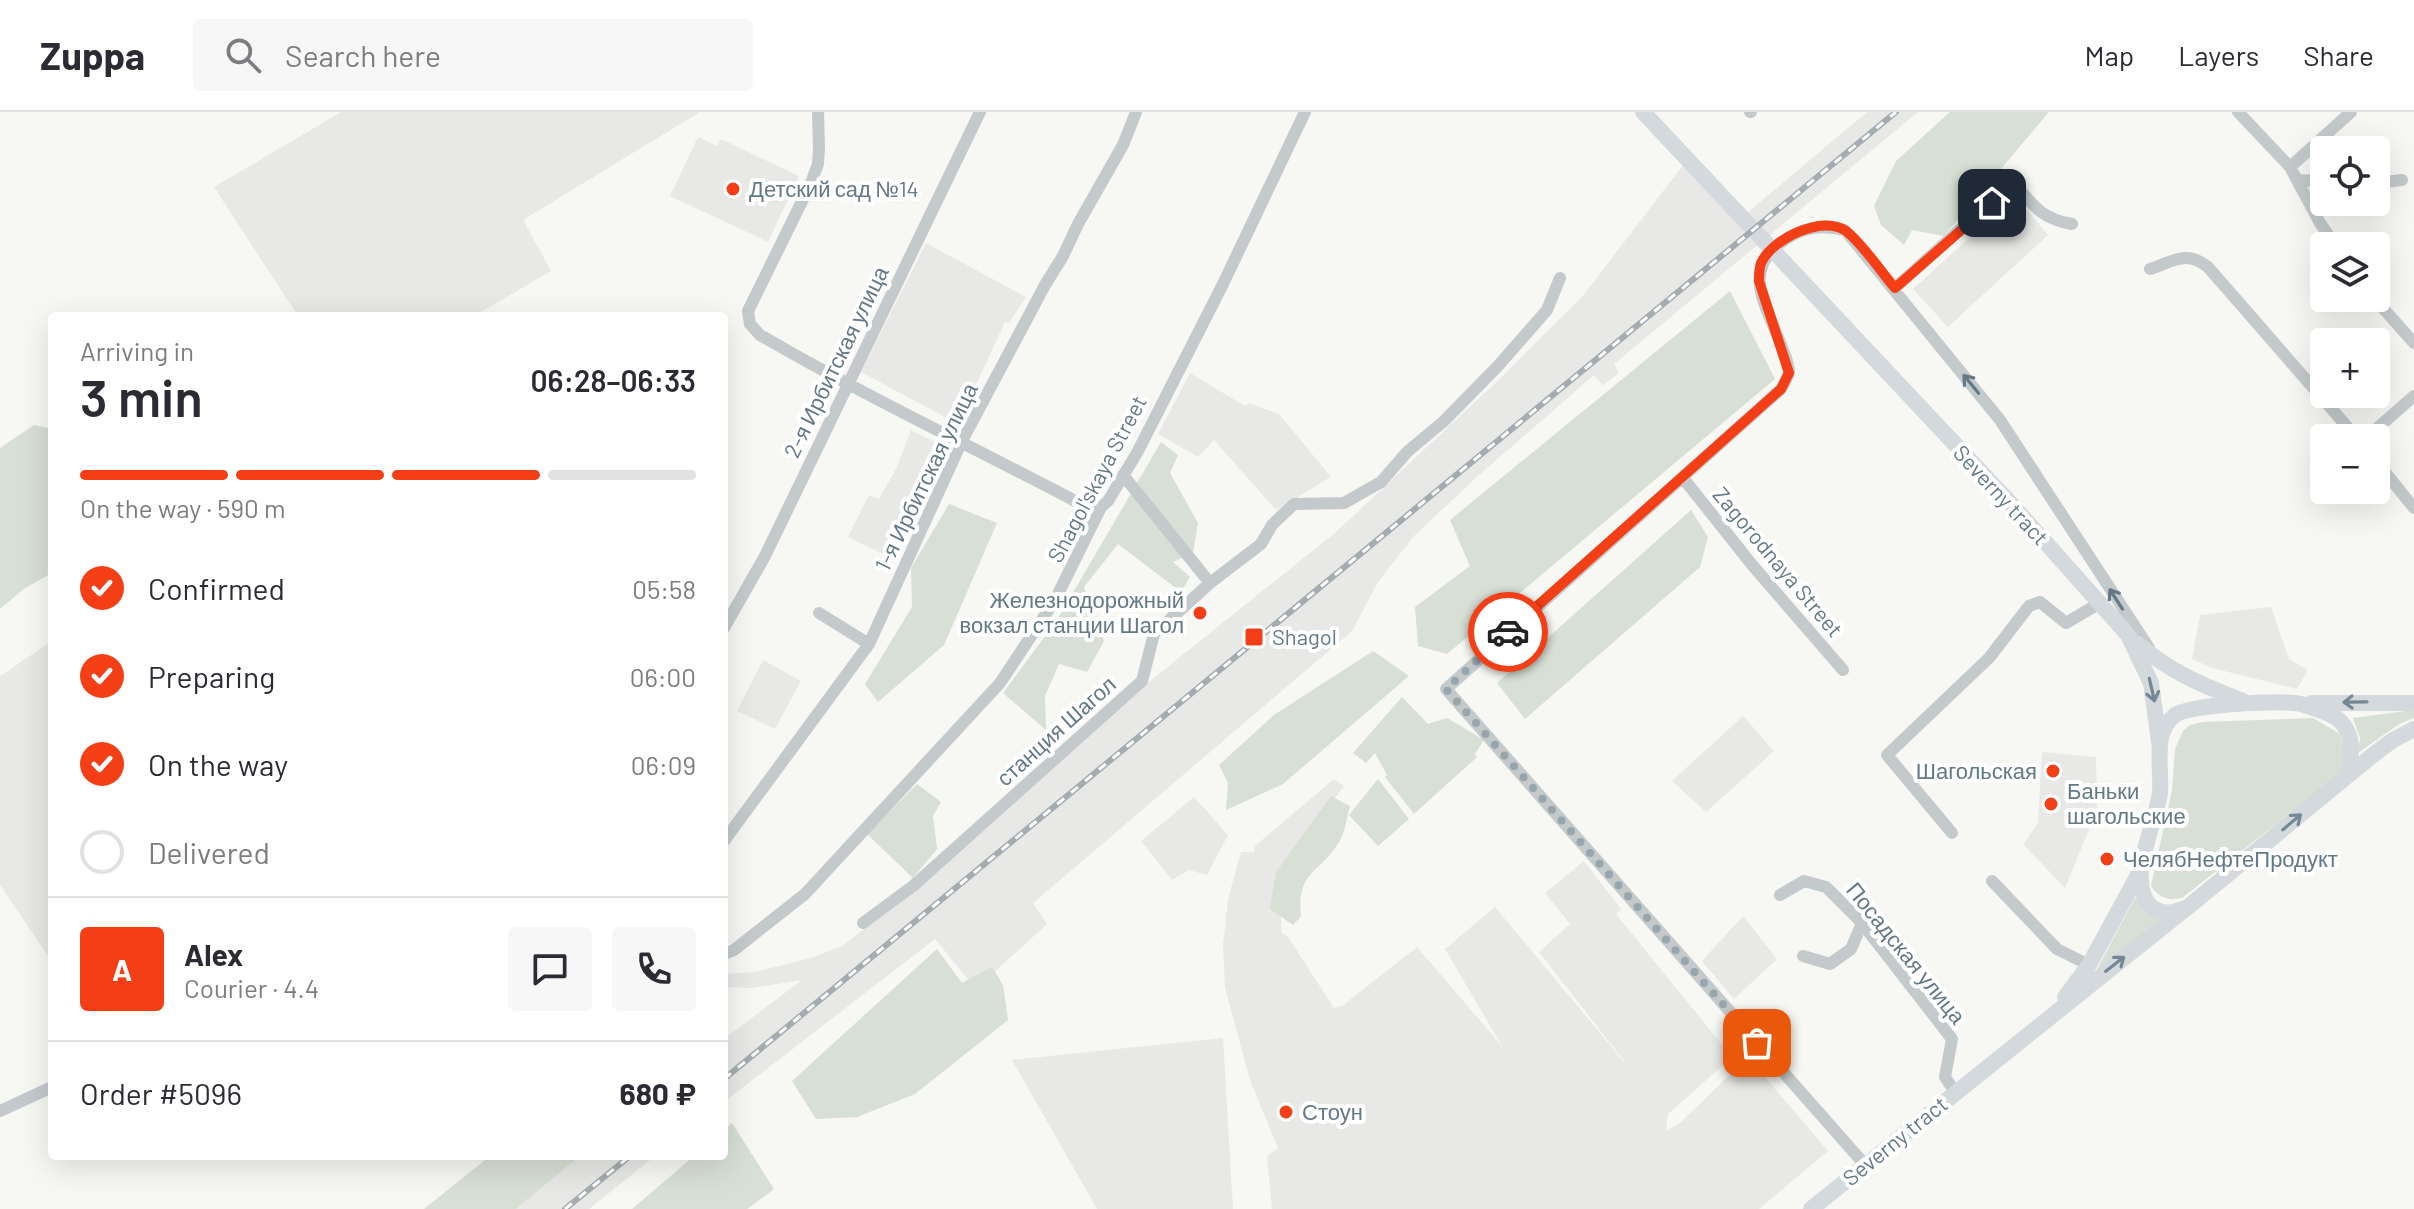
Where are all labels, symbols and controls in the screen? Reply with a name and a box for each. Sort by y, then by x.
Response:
search box [193,19,753,91]
text: Zuppa [40,32,145,78]
icon: search [221,33,265,77]
text: Search here [285,37,441,73]
text: Map [2084,38,2134,72]
text: Layers [2178,38,2259,72]
text: Share [2303,38,2374,72]
map controls [2310,136,2390,504]
button: locate [2310,136,2390,216]
pin [1958,169,2026,237]
place label: Детский сад №14 [749,175,919,202]
marker: Детский сад №14 [724,180,742,198]
icon: home [1970,181,2014,225]
button: layers [2310,232,2390,312]
street label: 2-я Ирбитская улица [777,261,894,462]
button: + [2310,328,2390,408]
text: Arriving in [80,335,194,366]
text: 06:28–06:33 [530,362,696,398]
text: 3 min [80,365,203,427]
one-way arrow [1962,374,1980,395]
street label: 1-я Ирбитская улица [868,378,983,575]
street label: Shagol'skaya Street [1041,391,1151,566]
button: − [2310,424,2390,504]
street label: Severny tract [1949,439,2055,550]
street label: Zagorodnaya Street [1709,481,1849,642]
text: On the way · 590 m [80,492,285,523]
icon: check [80,566,124,610]
text: Confirmed [148,570,285,606]
text: 05:58 [632,573,696,604]
place label: Железнодорожный вокзал станции Шагол [960,586,1184,638]
one-way arrow [2108,588,2124,611]
courier [1468,592,1548,672]
marker: Железнодорожный вокзал станции Шагол [1191,604,1209,622]
icon: car [1486,610,1530,654]
place label: Shagol [1272,623,1337,649]
marker: Shagol [1243,626,1265,648]
icon: check [80,654,124,698]
text: Preparing [148,658,275,694]
text: 06:00 [630,661,696,692]
street label: станция Шагол [991,670,1121,791]
one-way arrow [2145,676,2160,702]
one-way arrow [2342,694,2369,710]
icon: check [80,742,124,786]
text: On the way [148,746,288,782]
text: 06:09 [631,749,696,780]
place label: Шагольская [1916,757,2037,783]
marker: Шагольская [2044,762,2062,780]
place label: Баньки шагольские [2067,777,2186,828]
marker: Баньки шагольские [2042,795,2060,813]
one-way arrow [2281,813,2302,831]
text: Delivered [148,834,270,870]
place label: ЧелябНефтеПродукт [2123,845,2338,872]
marker: ЧелябНефтеПродукт [2098,850,2116,868]
street label: Посадская улица [1841,876,1972,1029]
button: chat [508,927,592,1011]
button: phone [612,927,696,1011]
text: Alex [184,936,243,972]
text: A [112,951,132,987]
one-way arrow [2104,955,2125,973]
text: Courier · 4.4 [184,972,319,1003]
pin [1723,1009,1791,1077]
icon: bag [1735,1021,1779,1065]
text: Order #5096 [80,1075,242,1111]
text: 680 ₽ [620,1075,696,1111]
street label: Severny tract [1837,1090,1952,1190]
place label: Стоун [1302,1098,1363,1125]
marker: Стоун [1277,1103,1295,1121]

